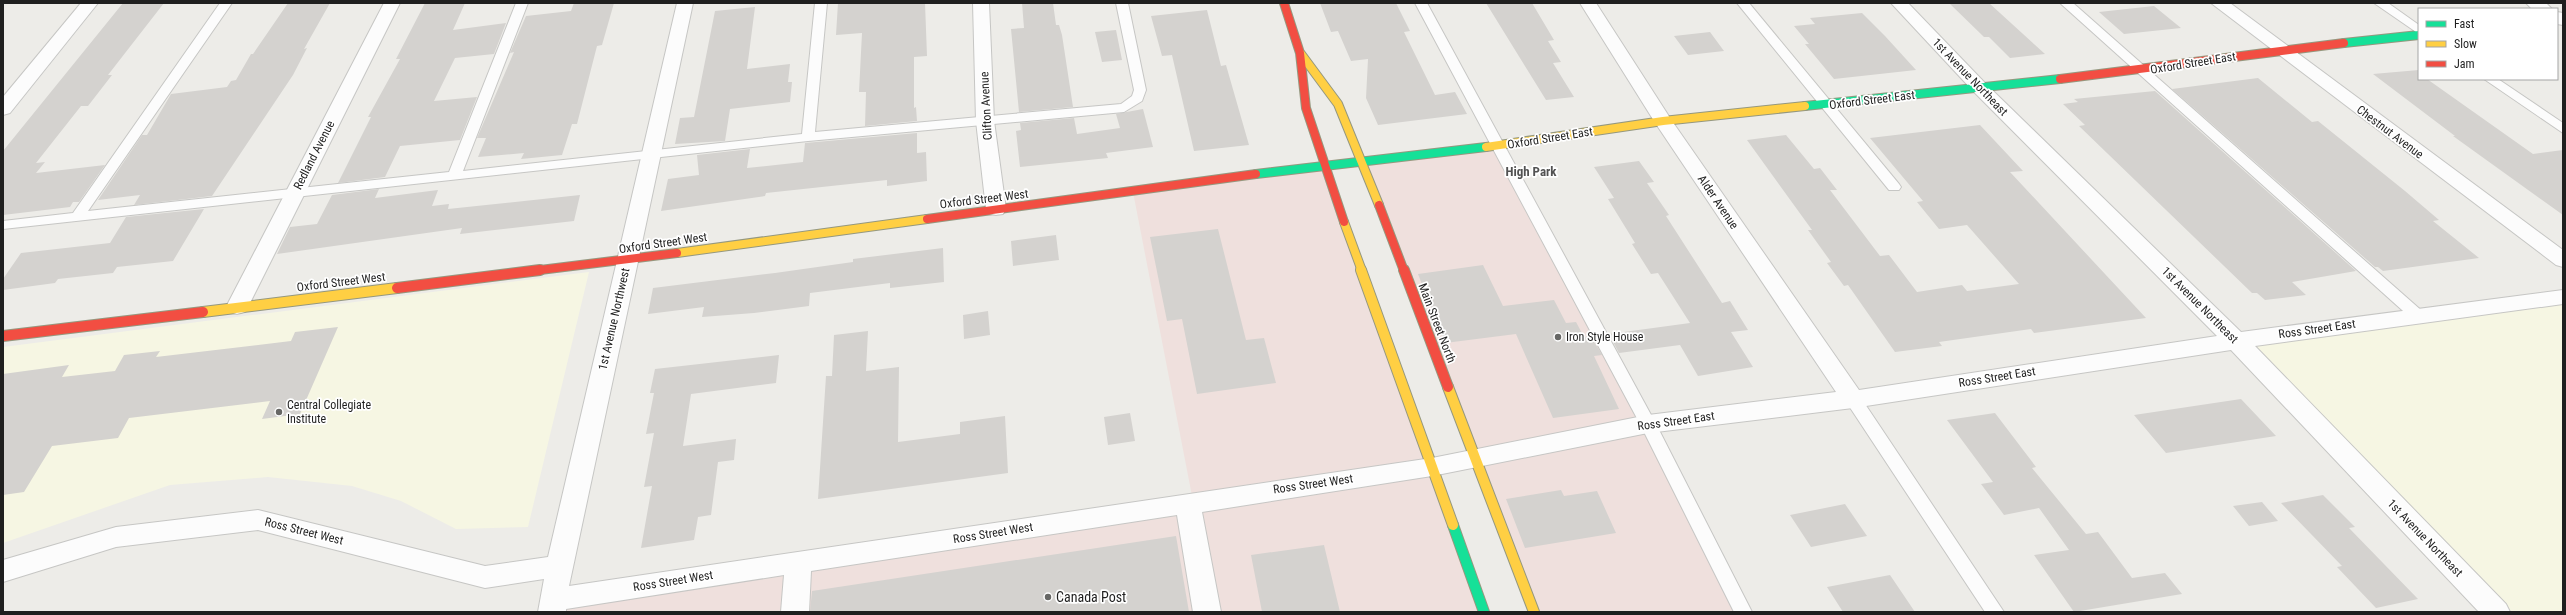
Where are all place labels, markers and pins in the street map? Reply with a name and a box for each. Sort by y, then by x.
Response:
place label: Iron Style House [1566,330,1644,344]
marker: Iron Style House [1553,332,1563,342]
place label: Central Collegiate Institute [287,398,371,426]
marker: Central Collegiate Institute [274,407,284,417]
place label: Canada Post [1056,589,1126,605]
marker: Canada Post [1043,592,1053,602]

